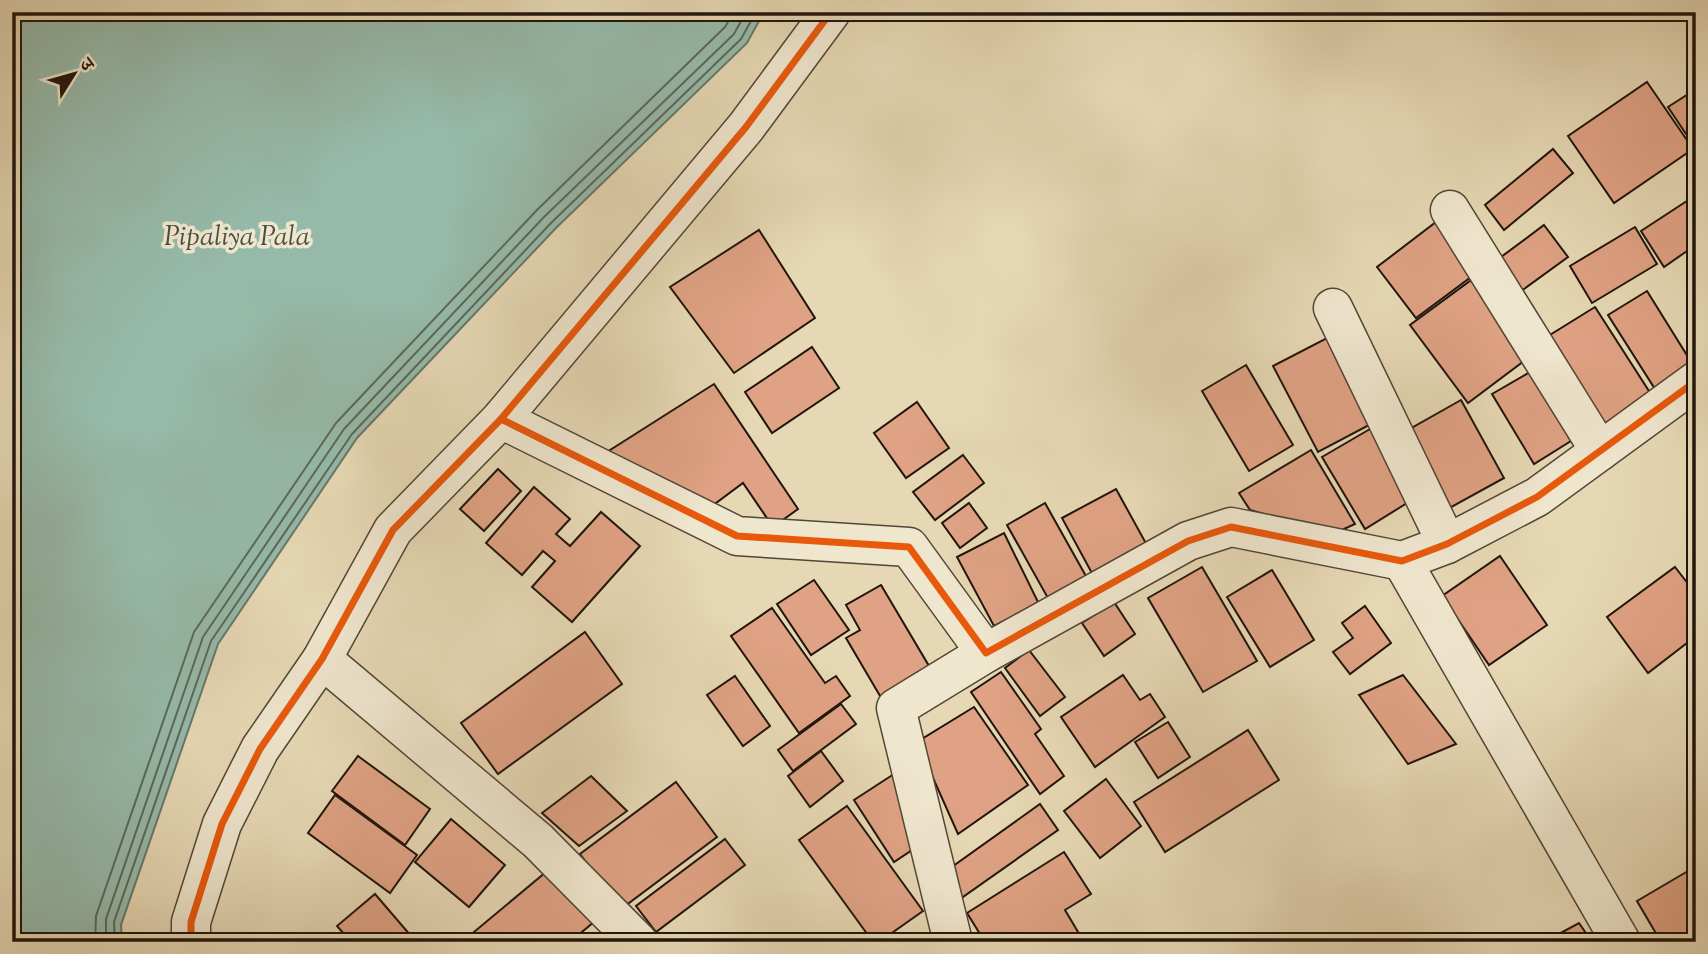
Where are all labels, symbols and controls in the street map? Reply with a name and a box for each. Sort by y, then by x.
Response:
north arrow [38,38,108,108]
text: उ [71,52,100,78]
water label: Pipaliya Pala [164,218,310,258]

